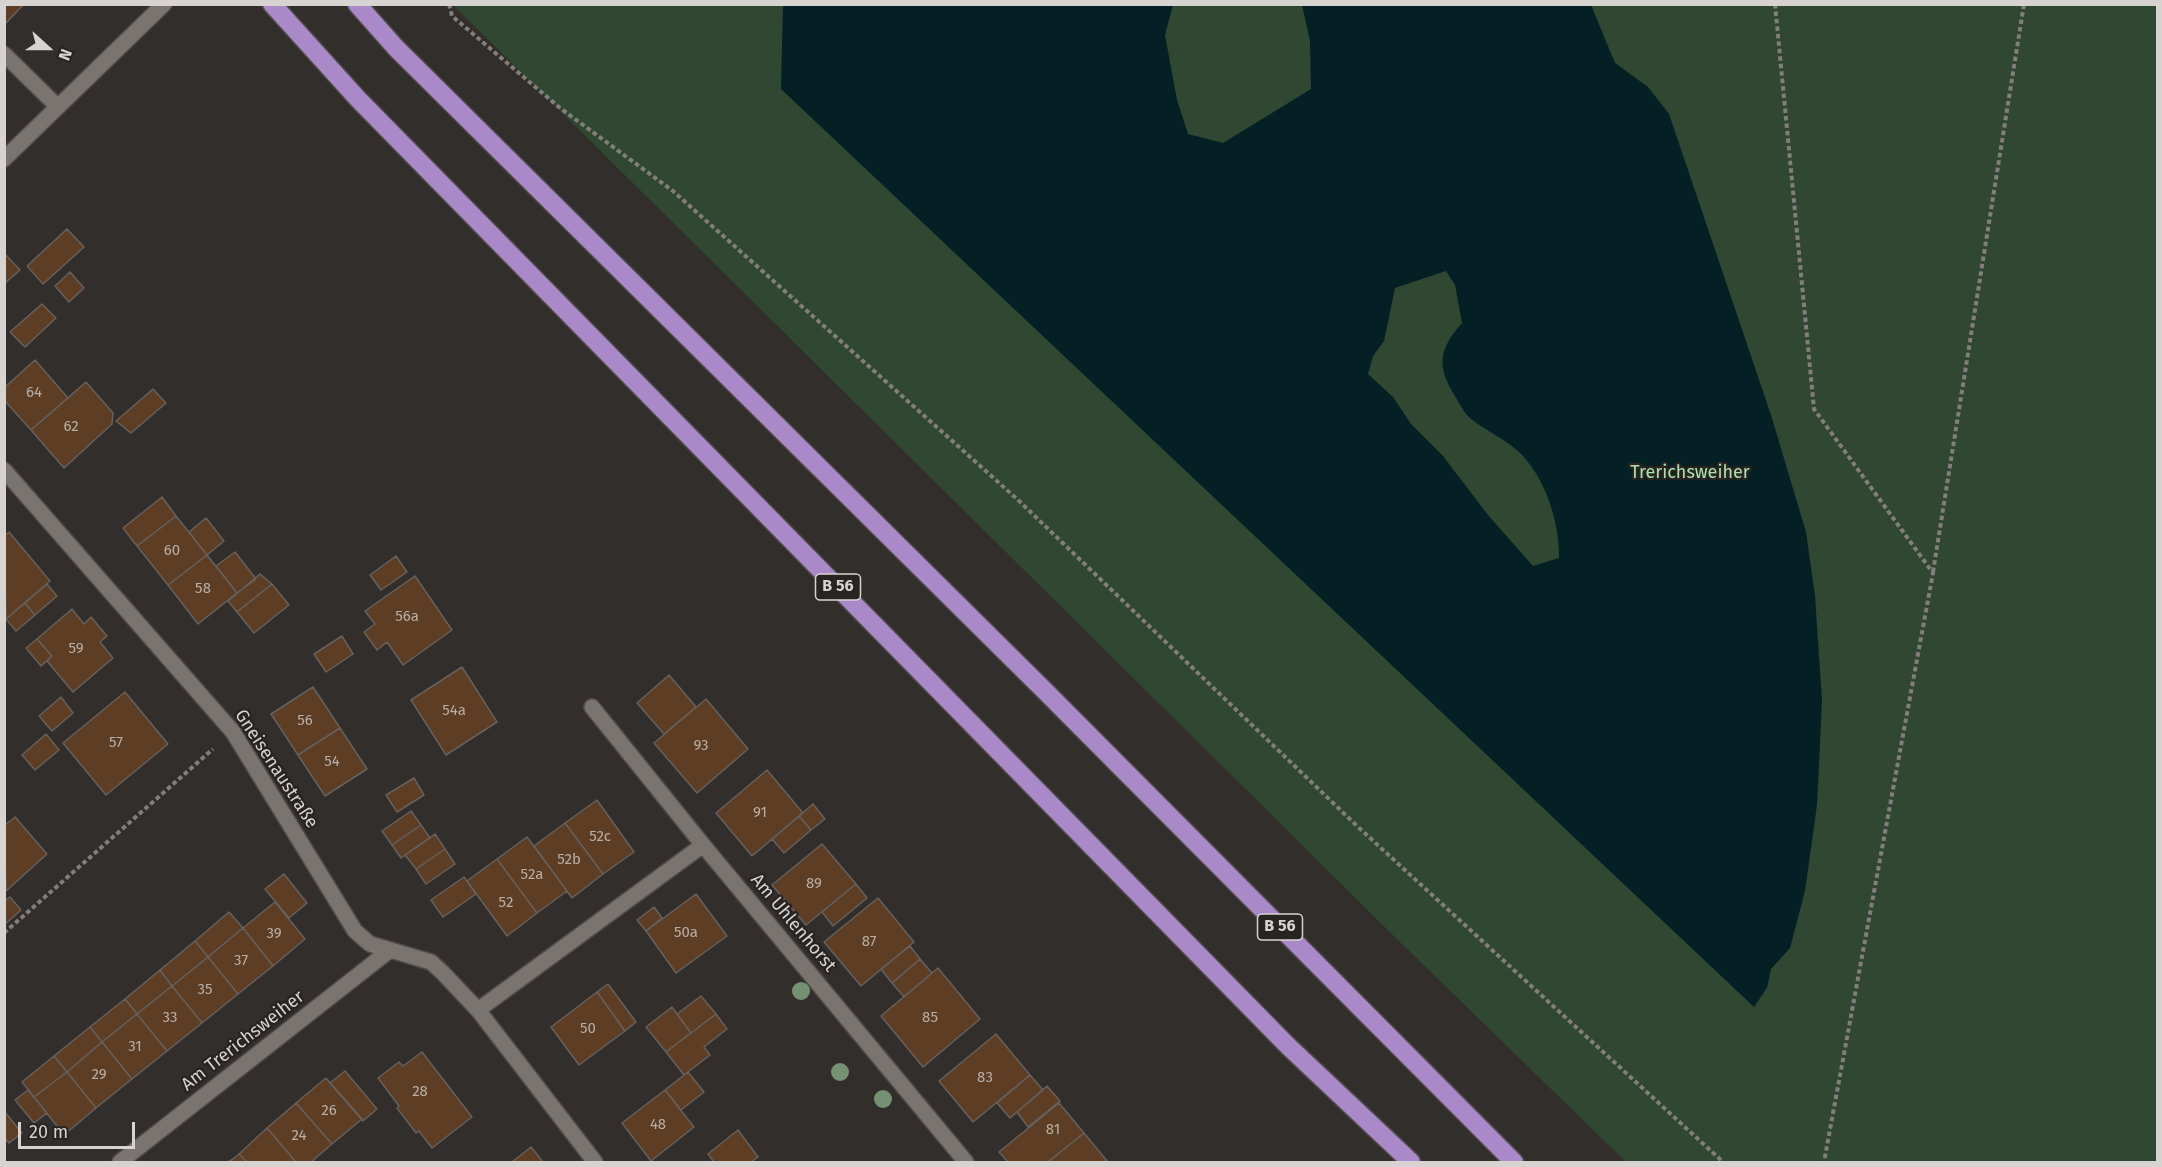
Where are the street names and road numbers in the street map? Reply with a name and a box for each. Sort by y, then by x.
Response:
road number: B 56 [816,574,860,600]
street label: Gneisenaustraße [230,706,322,832]
street label: Am Uhlenhorst [746,870,840,976]
road number: B 56 [1258,914,1302,940]
street label: Am Trerichsweiher [177,986,309,1096]

